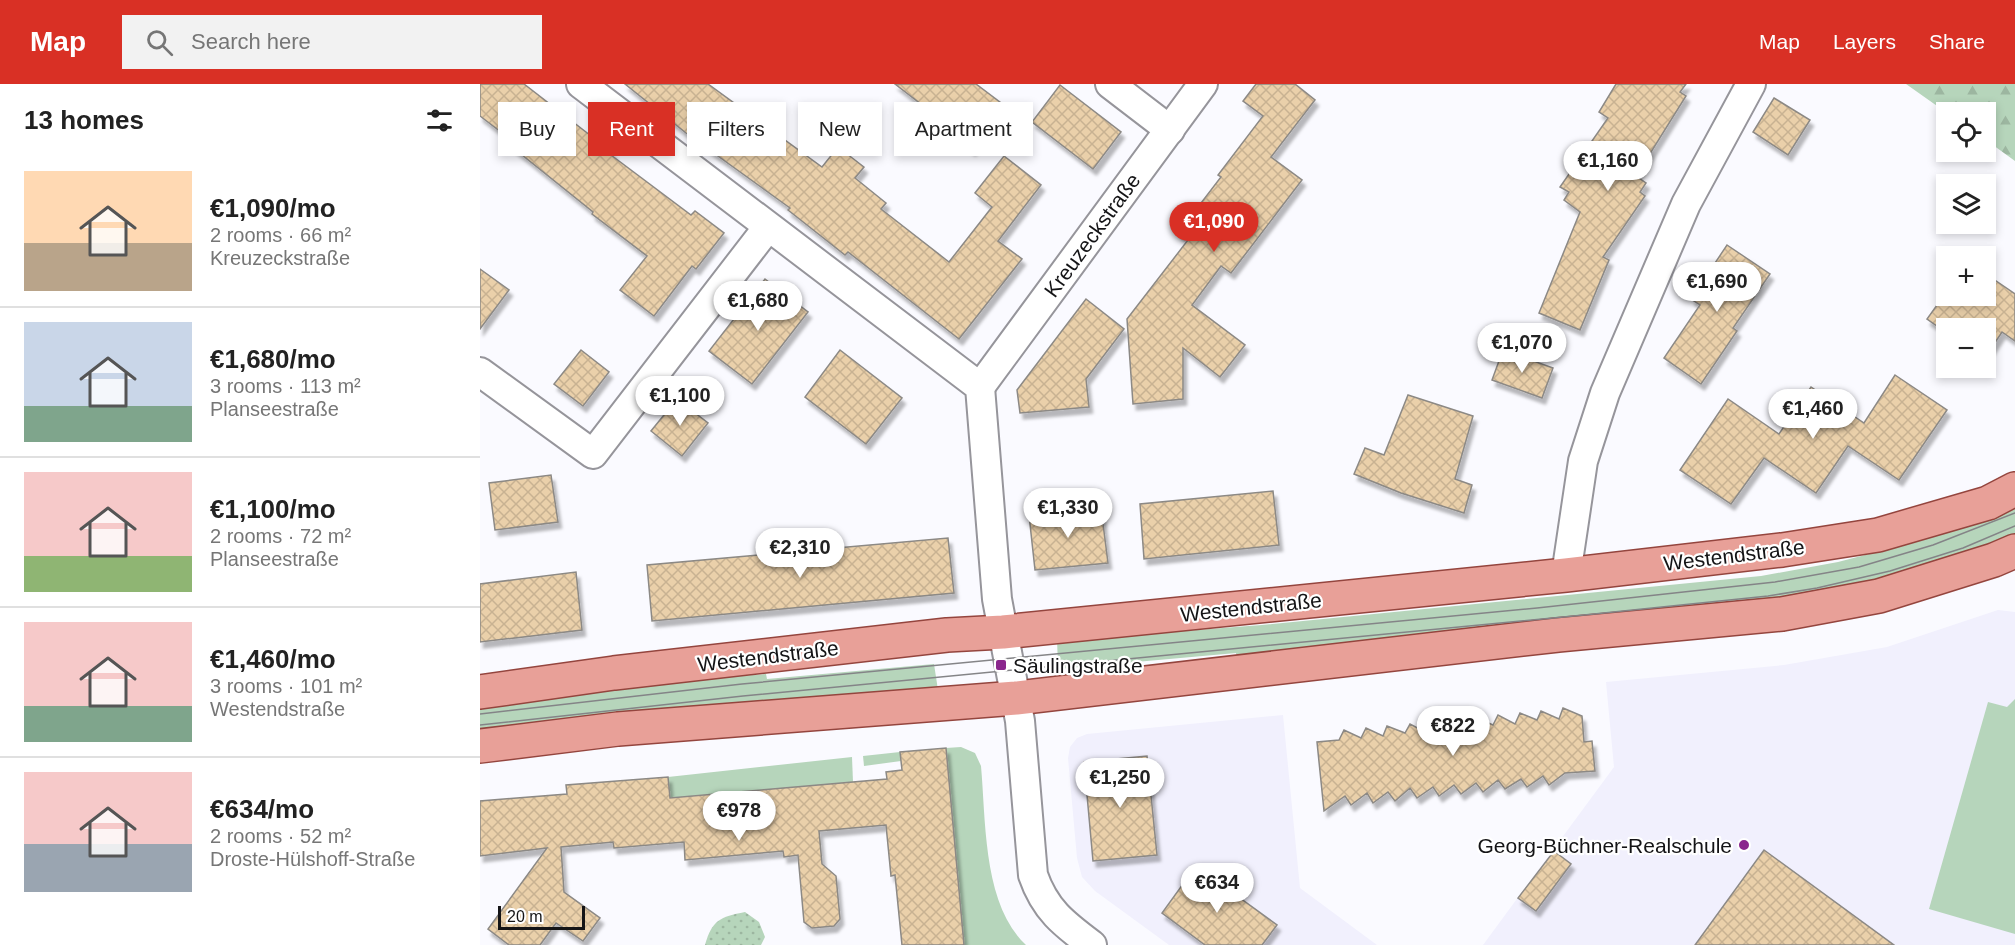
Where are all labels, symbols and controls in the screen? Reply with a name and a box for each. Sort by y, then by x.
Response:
search box [122,15,542,69]
text: Map [30,26,86,57]
icon: search [143,26,176,59]
text: Search here [191,29,311,54]
text: Map [1759,30,1800,53]
text: Layers [1833,30,1896,53]
text: Share [1929,30,1985,53]
chip: Buy [498,102,576,156]
chip: Rent [588,102,675,156]
chip: Filters [687,102,786,156]
chip: New [798,102,882,156]
chip: Apartment [894,102,1033,156]
map controls [1936,102,1996,378]
button: locate [1936,102,1996,162]
icon: filters [423,104,456,137]
text: 13 homes [24,105,144,135]
pin: €1,160 [1559,141,1657,192]
text: €1,160 [1577,149,1639,171]
street label: Kreuzeckstraße [1039,169,1145,301]
button: layers [1936,174,1996,234]
text: €1,090/mo [210,193,336,223]
icon: home [72,195,144,267]
pin: €1,090 [1165,202,1263,253]
text: €1,090 [1183,210,1245,232]
text: 2 rooms · 66 m² [210,224,351,246]
button: + [1936,246,1996,306]
text: Kreuzeckstraße [210,247,350,269]
pin: €1,690 [1668,262,1766,313]
text: €1,690 [1686,270,1748,292]
pin: €1,680 [709,281,807,332]
text: €1,680 [727,289,789,311]
button: − [1936,318,1996,378]
pin: €1,070 [1473,323,1571,374]
text: €1,070 [1491,331,1553,353]
text: €1,680/mo [210,344,336,374]
icon: home [72,346,144,418]
text: 3 rooms · 113 m² [210,375,361,397]
pin: €1,100 [631,376,729,427]
text: €1,100 [649,384,711,406]
pin: €1,460 [1764,389,1862,440]
text: €1,460 [1782,397,1844,419]
text: Planseestraße [210,398,339,420]
pin: €1,330 [1019,488,1117,539]
text: €1,100/mo [210,494,336,524]
icon: home [72,496,144,568]
text: €1,330 [1037,496,1099,518]
text: 2 rooms · 72 m² [210,525,351,547]
pin: €2,310 [751,528,849,579]
street label: Westendstraße [1662,535,1806,575]
text: €2,310 [769,536,831,558]
text: Planseestraße [210,548,339,570]
street label: Westendstraße [1179,588,1323,626]
street label: Westendstraße [696,636,840,676]
text: €1,460/mo [210,644,336,674]
icon: home [72,646,144,718]
place label: Säulingstraße [1013,654,1143,677]
marker: Säulingstraße [994,658,1008,672]
text: 3 rooms · 101 m² [210,675,362,697]
text: Westendstraße [210,698,345,720]
pin: €822 [1417,706,1489,757]
text: €822 [1431,714,1475,736]
pin: €1,250 [1071,758,1169,809]
text: €1,250 [1089,766,1151,788]
pin: €978 [703,791,775,842]
text: €634/mo [210,794,314,824]
icon: home [72,796,144,868]
text: €978 [717,799,761,821]
text: 2 rooms · 52 m² [210,825,351,847]
place label: Georg-Büchner-Realschule [1478,834,1732,857]
marker: Georg-Büchner-Realschule [1737,838,1751,852]
text: Droste-Hülshoff-Straße [210,848,415,870]
pin: €634 [1181,863,1253,914]
text: €634 [1195,871,1239,893]
scale bar [498,903,585,930]
text: 20 m [507,908,543,925]

